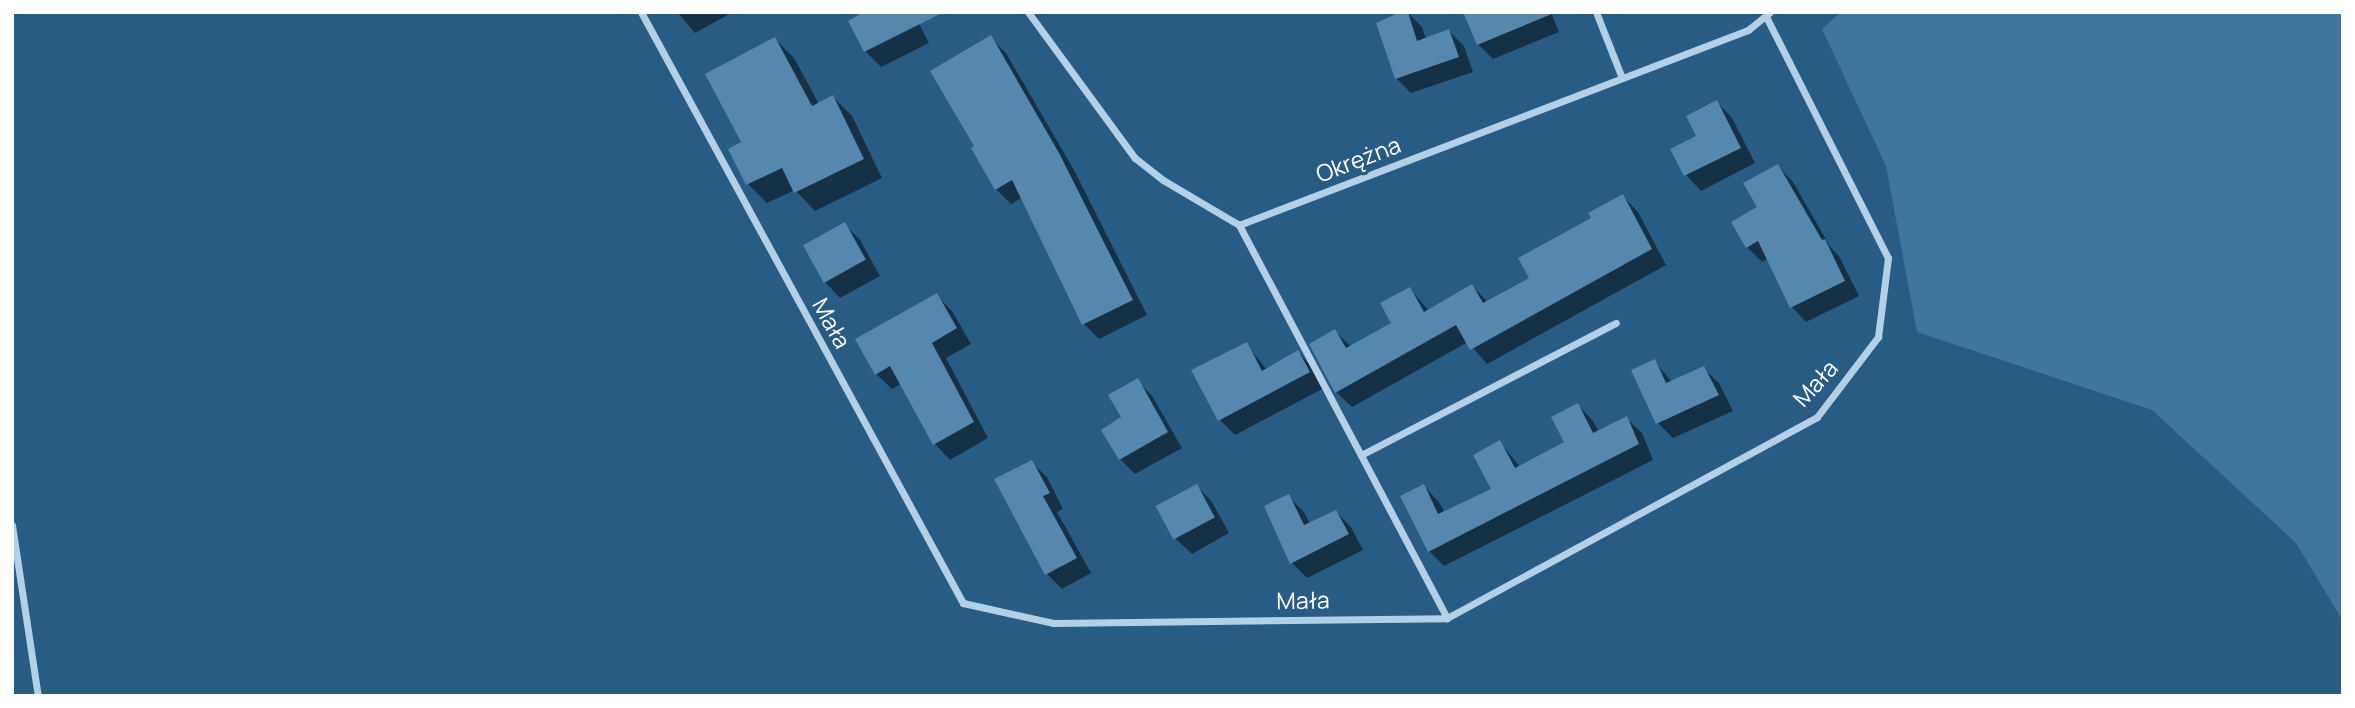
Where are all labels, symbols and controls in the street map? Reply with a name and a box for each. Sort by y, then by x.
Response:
street label: Okrężna [1312,130,1404,188]
street label: Mała [807,293,857,353]
street label: Mała [1787,354,1843,412]
street label: Mała [1276,586,1330,614]

